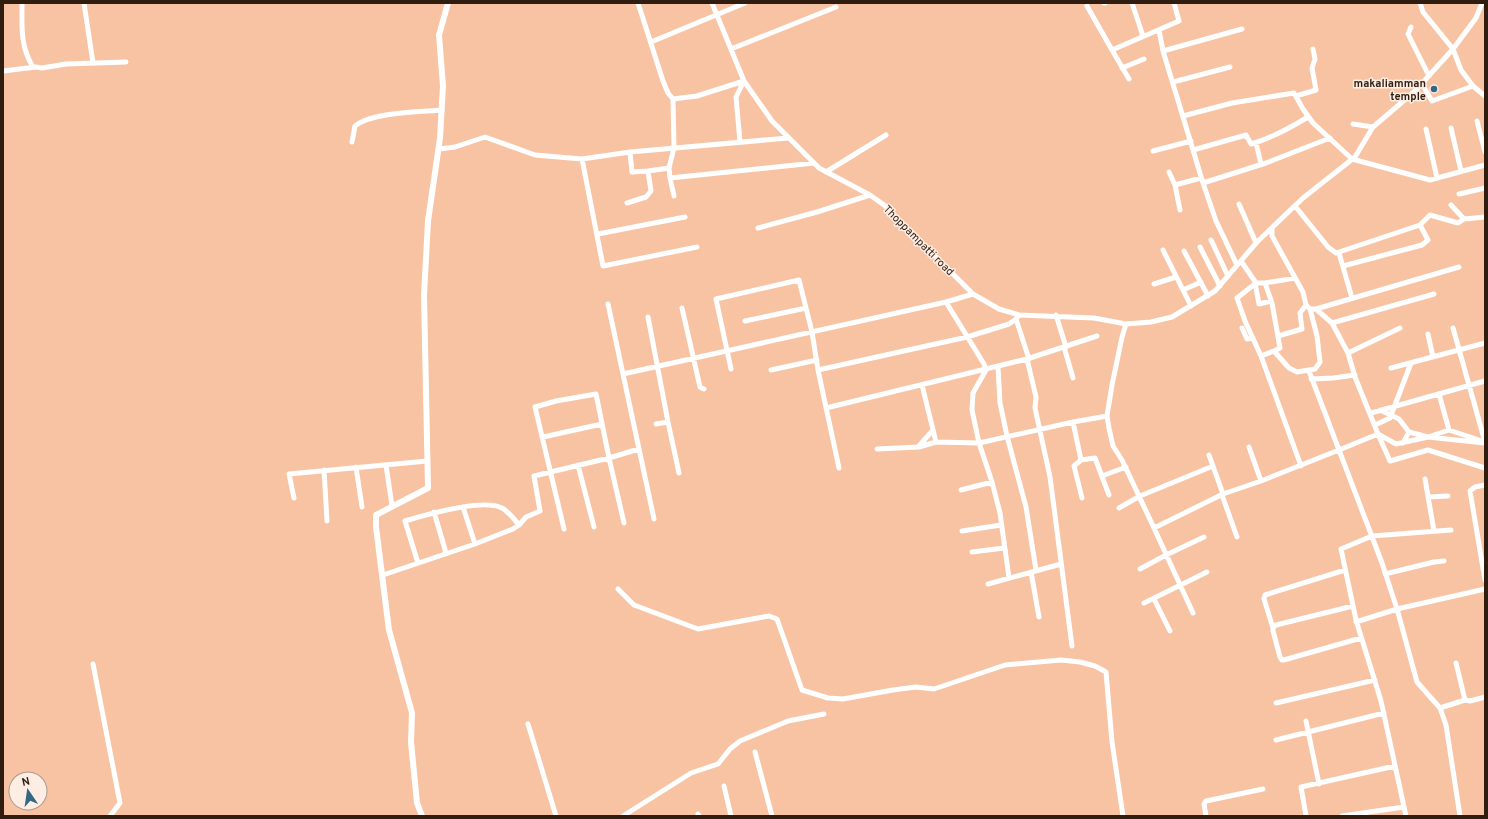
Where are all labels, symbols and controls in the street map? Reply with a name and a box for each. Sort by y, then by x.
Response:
place label: makaliamman temple [1354,77,1426,104]
marker: makaliamman temple [1429,84,1439,94]
street label: Thoppampatti road [880,202,957,279]
north arrow [8,771,48,811]
text: N [21,775,31,790]

